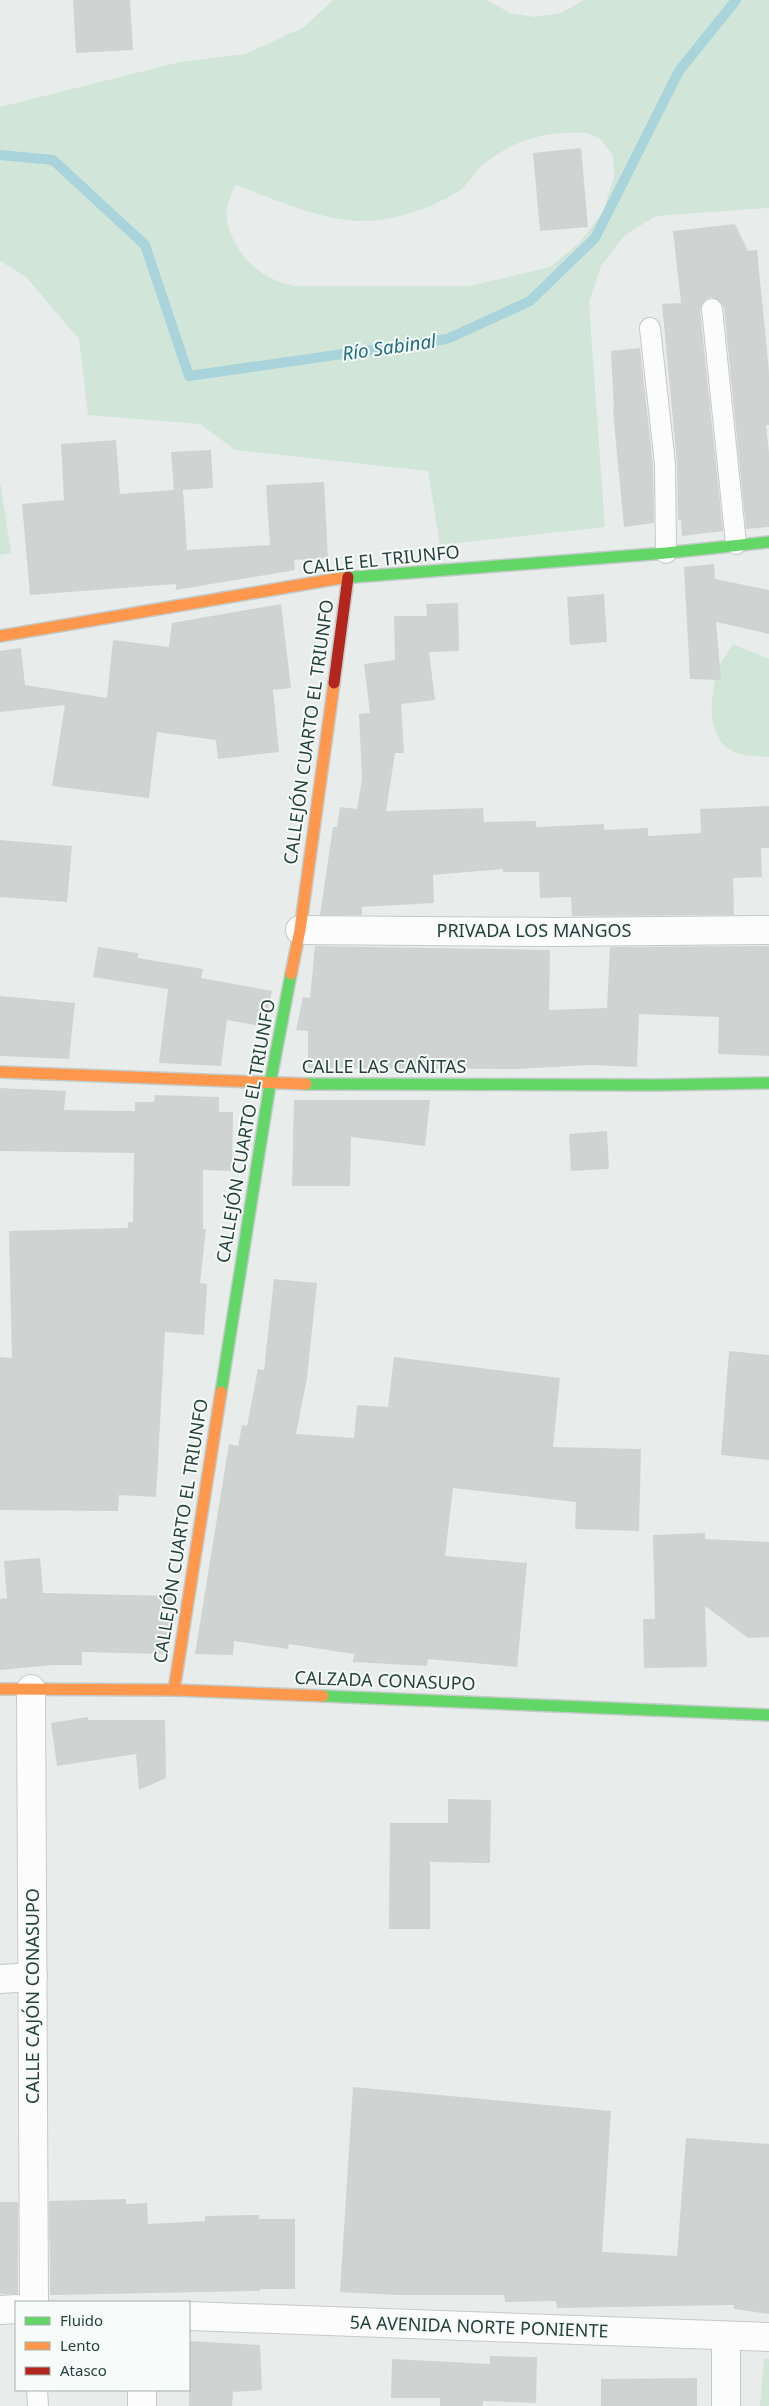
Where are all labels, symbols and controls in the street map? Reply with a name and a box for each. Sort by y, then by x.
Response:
water label: Río Sabinal [340,327,439,366]
street label: CALLE EL TRIUNFO [301,539,461,579]
street label: CALLEJÓN CUARTO EL TRIUNFO [278,598,338,866]
street label: PRIVADA LOS MANGOS [437,918,632,942]
street label: CALLEJÓN CUARTO EL TRIUNFO [210,997,280,1265]
street label: CALLE LAS CAÑITAS [302,1054,466,1078]
street label: CALLEJÓN CUARTO EL TRIUNFO [147,1397,213,1665]
street label: CALZADA CONASUPO [294,1665,476,1695]
street label: CALLE CAJÓN CONASUPO [20,1888,44,2104]
legend [15,2301,190,2391]
street label: 5A AVENIDA NORTE PONIENTE [349,2309,609,2343]
text: Fluido [60,2310,103,2330]
text: Lento [60,2335,100,2355]
text: Atasco [60,2360,107,2380]

